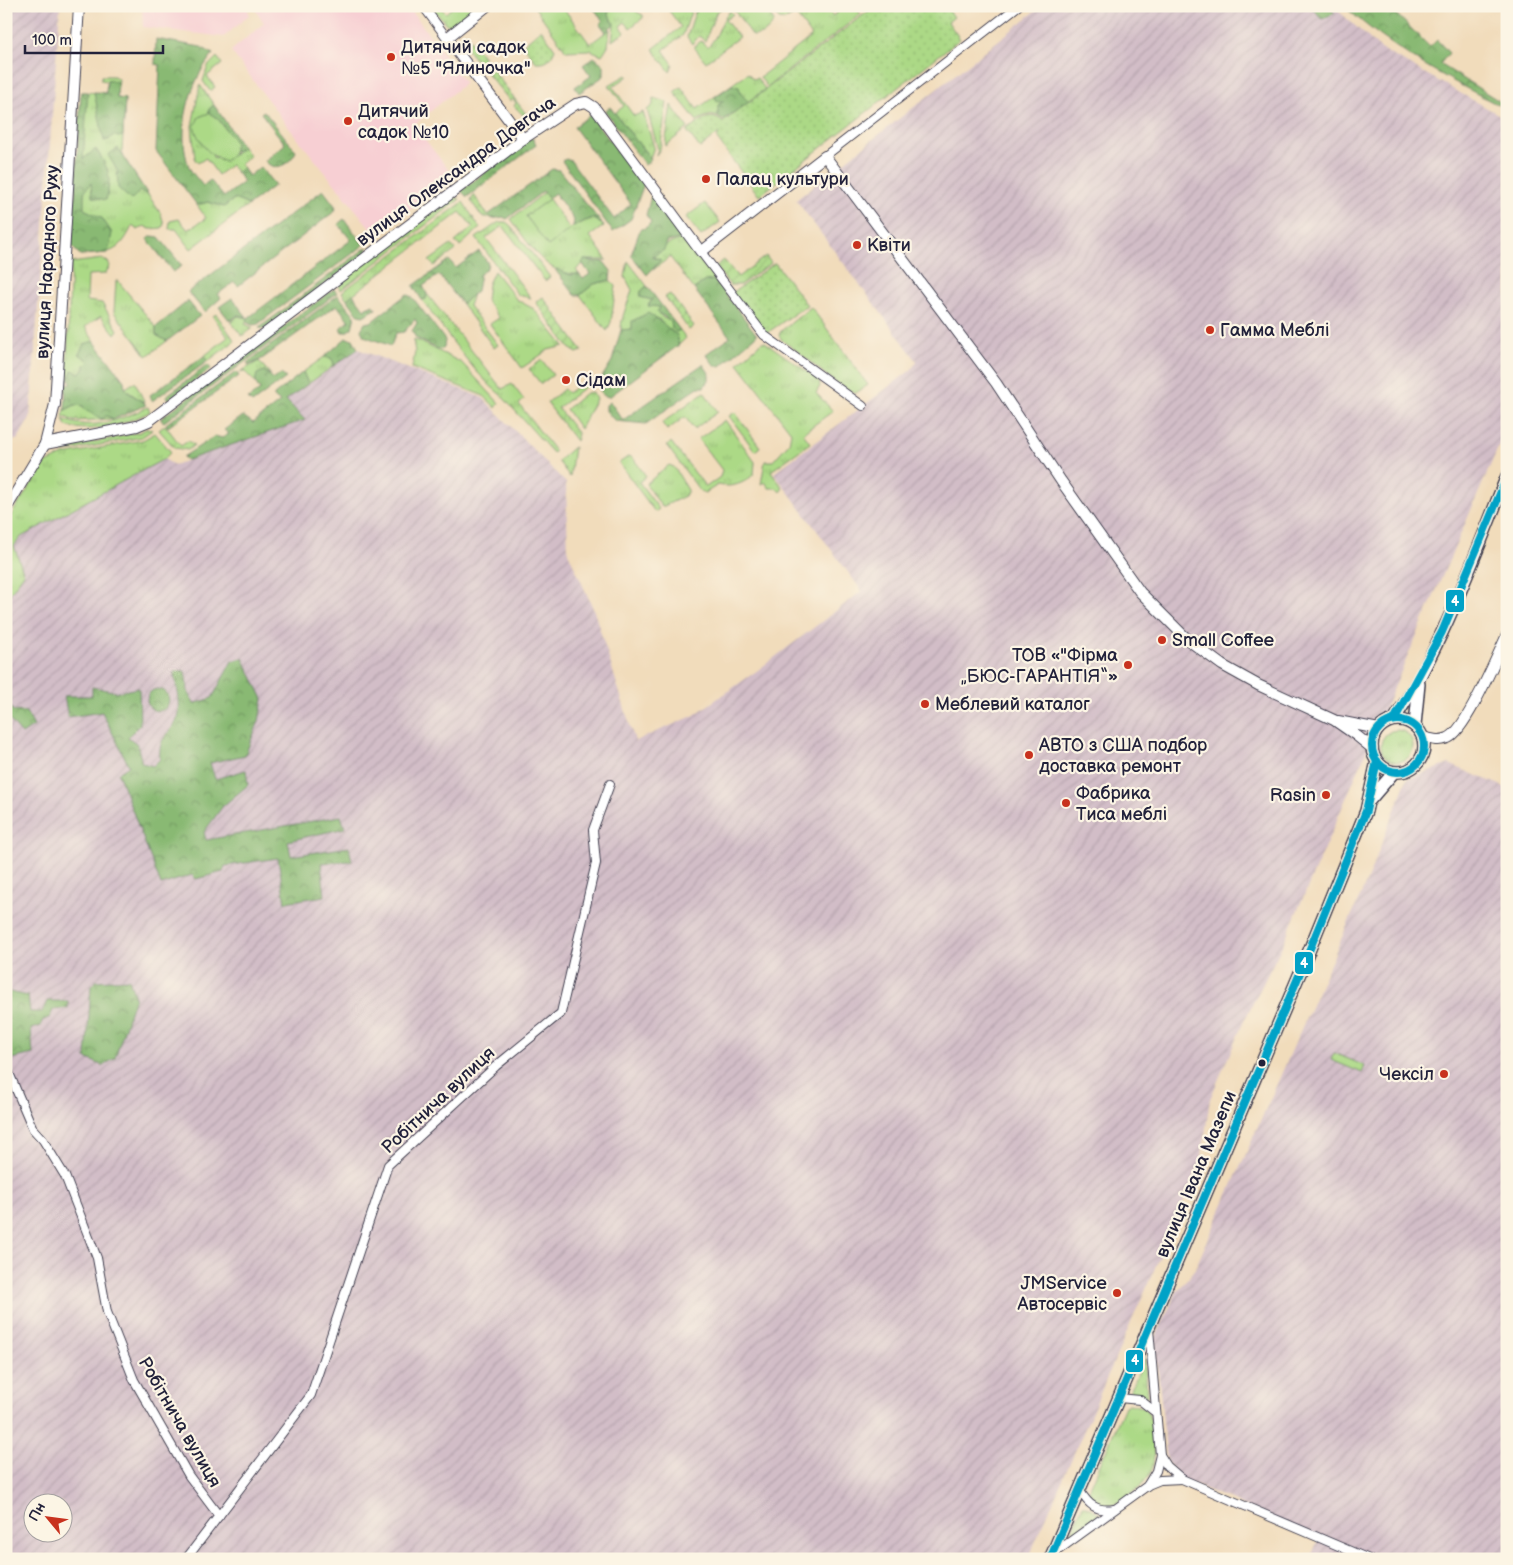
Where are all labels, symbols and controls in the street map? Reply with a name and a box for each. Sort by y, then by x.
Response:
scale bar [25,22,162,54]
text: 100 m [32,31,72,50]
place label: Дитячий садок №5 "Ялиночка" [401,37,531,79]
marker: Дитячий садок №5 "Ялиночка" [385,51,397,63]
street label: вулиця Олександра Довгача [353,92,560,251]
place label: Дитячий садок №10 [358,101,449,143]
marker: Дитячий садок №10 [342,115,354,127]
street label: вулиця Народного Руху [32,164,63,359]
place label: Палац культури [716,169,849,190]
marker: Палац культури [700,173,712,185]
place label: Квіти [867,235,911,256]
marker: Квіти [851,239,863,251]
place label: Гамма Меблі [1220,320,1329,341]
marker: Гамма Меблі [1204,324,1216,336]
place label: Сідам [576,370,626,391]
marker: Сідам [560,374,572,386]
line badge: 4 [1445,589,1465,613]
text: 4 [1451,593,1460,610]
place label: Small Coffee [1172,630,1275,651]
marker: Small Coffee [1156,634,1168,646]
place label: ТОВ «"Фірма „БЮС-ГАРАНТІЯ“» [960,645,1118,687]
marker: ТОВ «"Фірма „БЮС-ГАРАНТІЯ“» [1122,659,1134,671]
place label: Меблевий каталог [935,694,1090,715]
marker: Меблевий каталог [919,698,931,710]
place label: АВТО з США подбор доставка ремонт [1038,735,1207,777]
marker: АВТО з США подбор доставка ремонт [1023,749,1035,761]
place label: Фабрика Тиса меблі [1076,783,1167,825]
place label: Rasin [1270,785,1316,806]
marker: Rasin [1320,789,1332,801]
marker: Фабрика Тиса меблі [1060,797,1072,809]
line badge: 4 [1294,951,1314,975]
text: 4 [1300,955,1309,972]
street label: Робітнича вулиця [377,1043,499,1158]
unlabelled marker [1257,1058,1267,1068]
place label: Чексіл [1379,1064,1434,1085]
marker: Чексіл [1438,1068,1450,1080]
street label: вулиця Івана Мазепи [1152,1088,1241,1261]
place label: JMService Автосервіс [1017,1273,1107,1315]
marker: JMService Автосервіс [1111,1287,1123,1299]
line badge: 4 [1125,1349,1144,1373]
text: 4 [1131,1352,1140,1369]
street label: Робітнича вулиця [134,1353,225,1491]
north arrow [22,1492,72,1542]
text: Пн [25,1500,49,1524]

